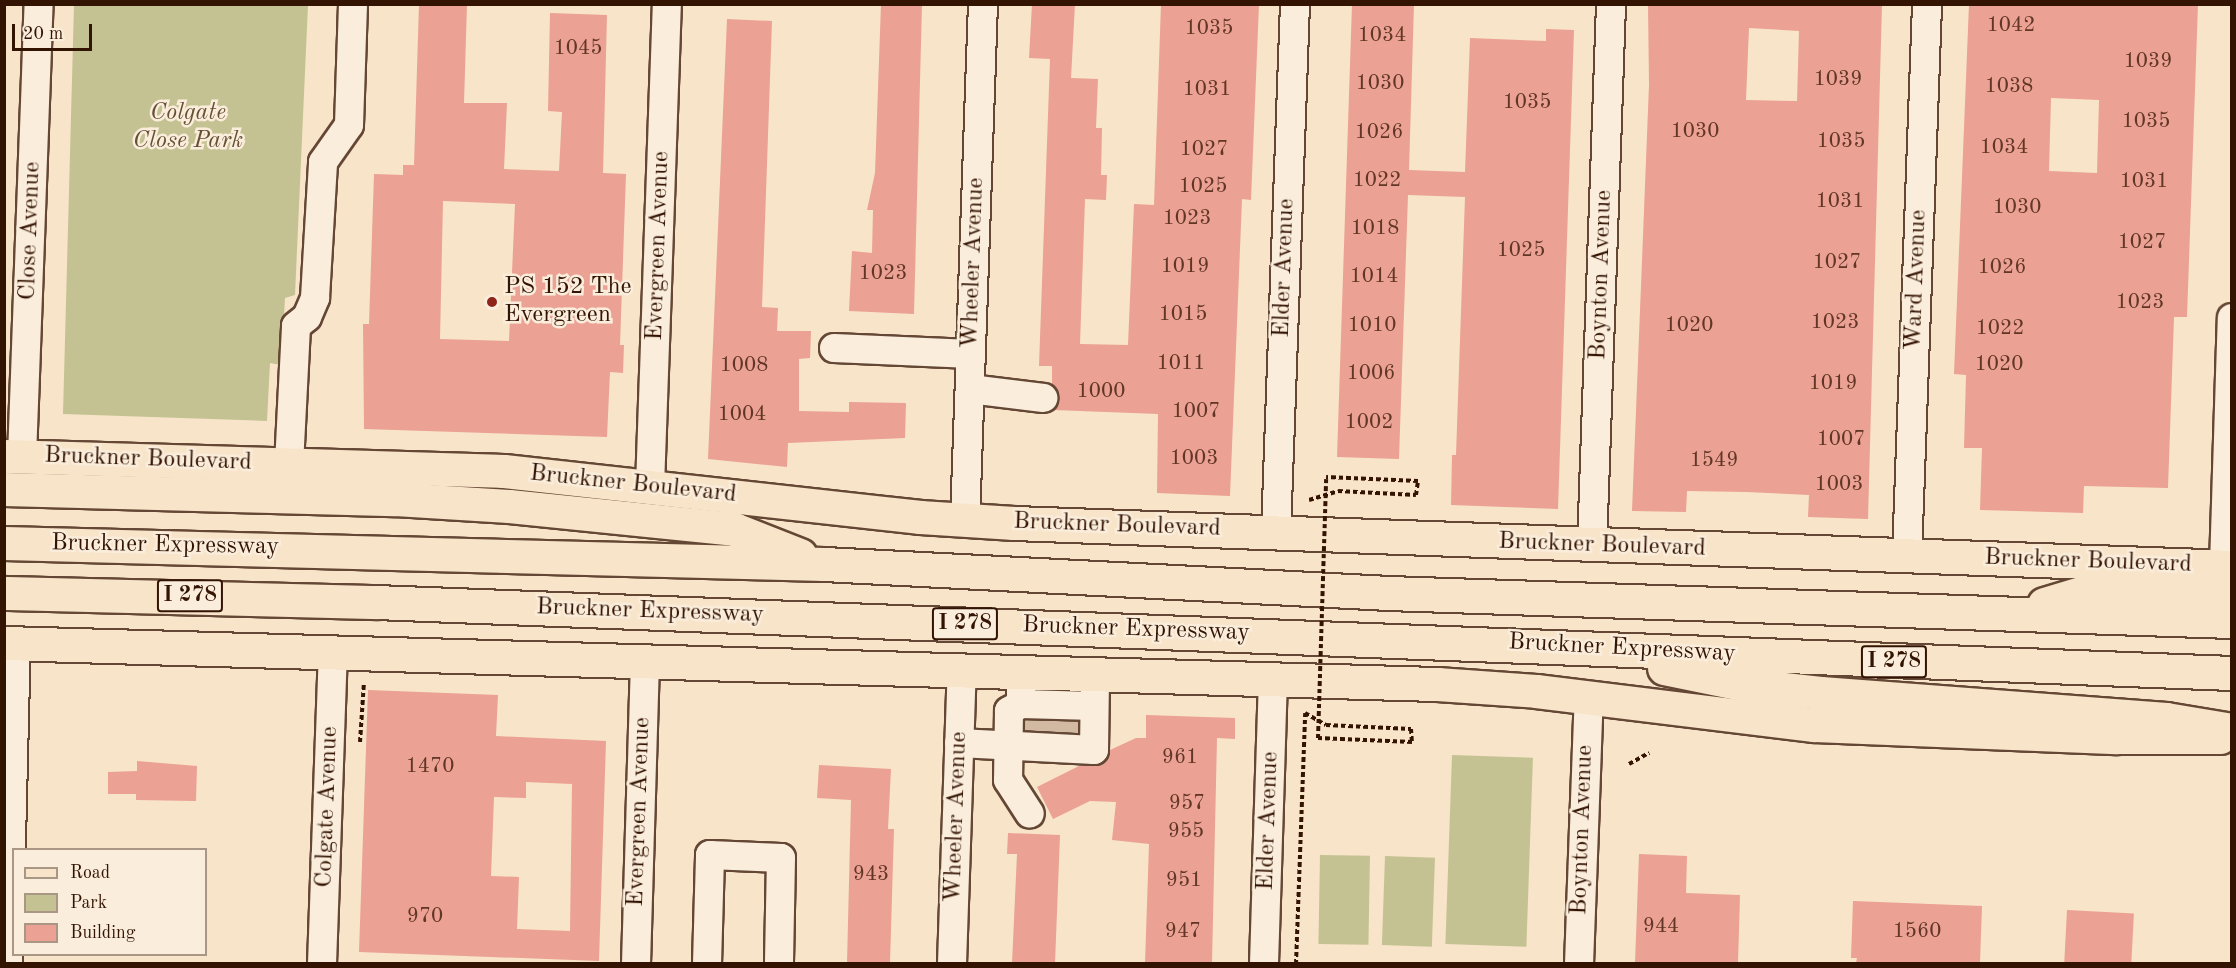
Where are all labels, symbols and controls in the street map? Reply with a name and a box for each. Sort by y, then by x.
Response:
scale bar [15,12,94,50]
house number: 1042 [1987,13,2035,39]
house number: 1035 [1185,16,1233,42]
house number: 1034 [1358,23,1406,49]
text: 20 m [23,25,63,43]
house number: 1045 [554,36,602,62]
house number: 1039 [2124,49,2172,75]
house number: 1039 [1814,67,1862,93]
house number: 1030 [1356,71,1404,97]
house number: 1038 [1985,74,2033,100]
house number: 1031 [1183,77,1231,103]
house number: 1035 [1503,90,1551,116]
park label: Colgate Close Park [133,100,243,156]
house number: 1035 [2122,109,2170,135]
house number: 1030 [1671,119,1719,145]
house number: 1026 [1355,120,1403,146]
house number: 1035 [1817,129,1865,155]
house number: 1034 [1980,135,2028,161]
house number: 1027 [1180,137,1228,163]
street label: Evergreen Avenue [641,151,677,341]
street label: Close Avenue [14,161,48,301]
house number: 1022 [1353,168,1401,194]
house number: 1031 [2120,169,2168,195]
house number: 1025 [1179,174,1227,200]
street label: Wheeler Avenue [957,177,991,349]
street label: Boynton Avenue [1585,189,1619,361]
house number: 1031 [1816,189,1864,215]
house number: 1030 [1993,195,2041,221]
street label: Elder Avenue [1268,198,1302,338]
house number: 1023 [1163,206,1211,232]
street label: Ward Avenue [1900,209,1934,351]
house number: 1018 [1351,216,1399,242]
house number: 1027 [2118,230,2166,256]
house number: 1025 [1497,238,1545,264]
house number: 1027 [1813,250,1861,276]
house number: 1019 [1161,254,1209,280]
house number: 1026 [1978,255,2026,281]
house number: 1023 [859,261,907,287]
house number: 1014 [1350,264,1398,290]
place label: PS 152 The Evergreen [504,274,632,330]
house number: 1023 [2116,290,2164,316]
marker: PS 152 The Evergreen [485,295,499,309]
house number: 1015 [1159,302,1207,328]
house number: 1023 [1811,310,1859,336]
house number: 1010 [1348,313,1396,339]
house number: 1020 [1665,313,1713,339]
house number: 1022 [1976,316,2024,342]
house number: 1011 [1157,351,1205,377]
house number: 1020 [1975,352,2023,378]
house number: 1008 [720,353,768,379]
house number: 1006 [1347,361,1395,387]
house number: 1019 [1809,371,1857,397]
house number: 1000 [1077,379,1125,405]
house number: 1007 [1172,399,1220,425]
house number: 1004 [718,402,766,428]
house number: 1002 [1345,410,1393,436]
house number: 1007 [1817,427,1865,453]
street label: Bruckner Boulevard [44,442,252,478]
house number: 1003 [1170,446,1218,472]
house number: 1549 [1690,448,1738,474]
street label: Bruckner Boulevard [528,460,738,510]
house number: 1003 [1815,472,1863,498]
street label: Bruckner Boulevard [1013,508,1221,544]
street label: Bruckner Boulevard [1498,528,1706,564]
street label: Bruckner Expressway [51,530,279,562]
street label: Bruckner Boulevard [1984,544,2192,580]
road number: I 278 [156,577,225,615]
street label: Bruckner Expressway [536,594,764,630]
road number: I 278 [930,605,1000,643]
street label: Bruckner Expressway [1022,612,1250,648]
street label: Bruckner Expressway [1507,629,1737,669]
road number: I 278 [1860,643,1928,681]
street label: Evergreen Avenue [622,717,658,907]
street label: Colgate Avenue [311,726,345,888]
street label: Wheeler Avenue [940,731,974,903]
street label: Boynton Avenue [1566,744,1600,916]
house number: 961 [1162,745,1198,771]
street label: Elder Avenue [1252,751,1286,891]
house number: 1470 [406,754,454,780]
house number: 957 [1169,791,1205,817]
house number: 955 [1168,819,1204,845]
legend [12,848,207,956]
house number: 943 [853,862,889,888]
text: Road [70,864,110,882]
house number: 951 [1166,868,1202,894]
text: Park [70,894,107,912]
house number: 970 [407,904,443,930]
house number: 944 [1643,914,1679,940]
house number: 947 [1165,919,1201,945]
house number: 1560 [1893,919,1941,945]
text: Building [70,924,135,942]

